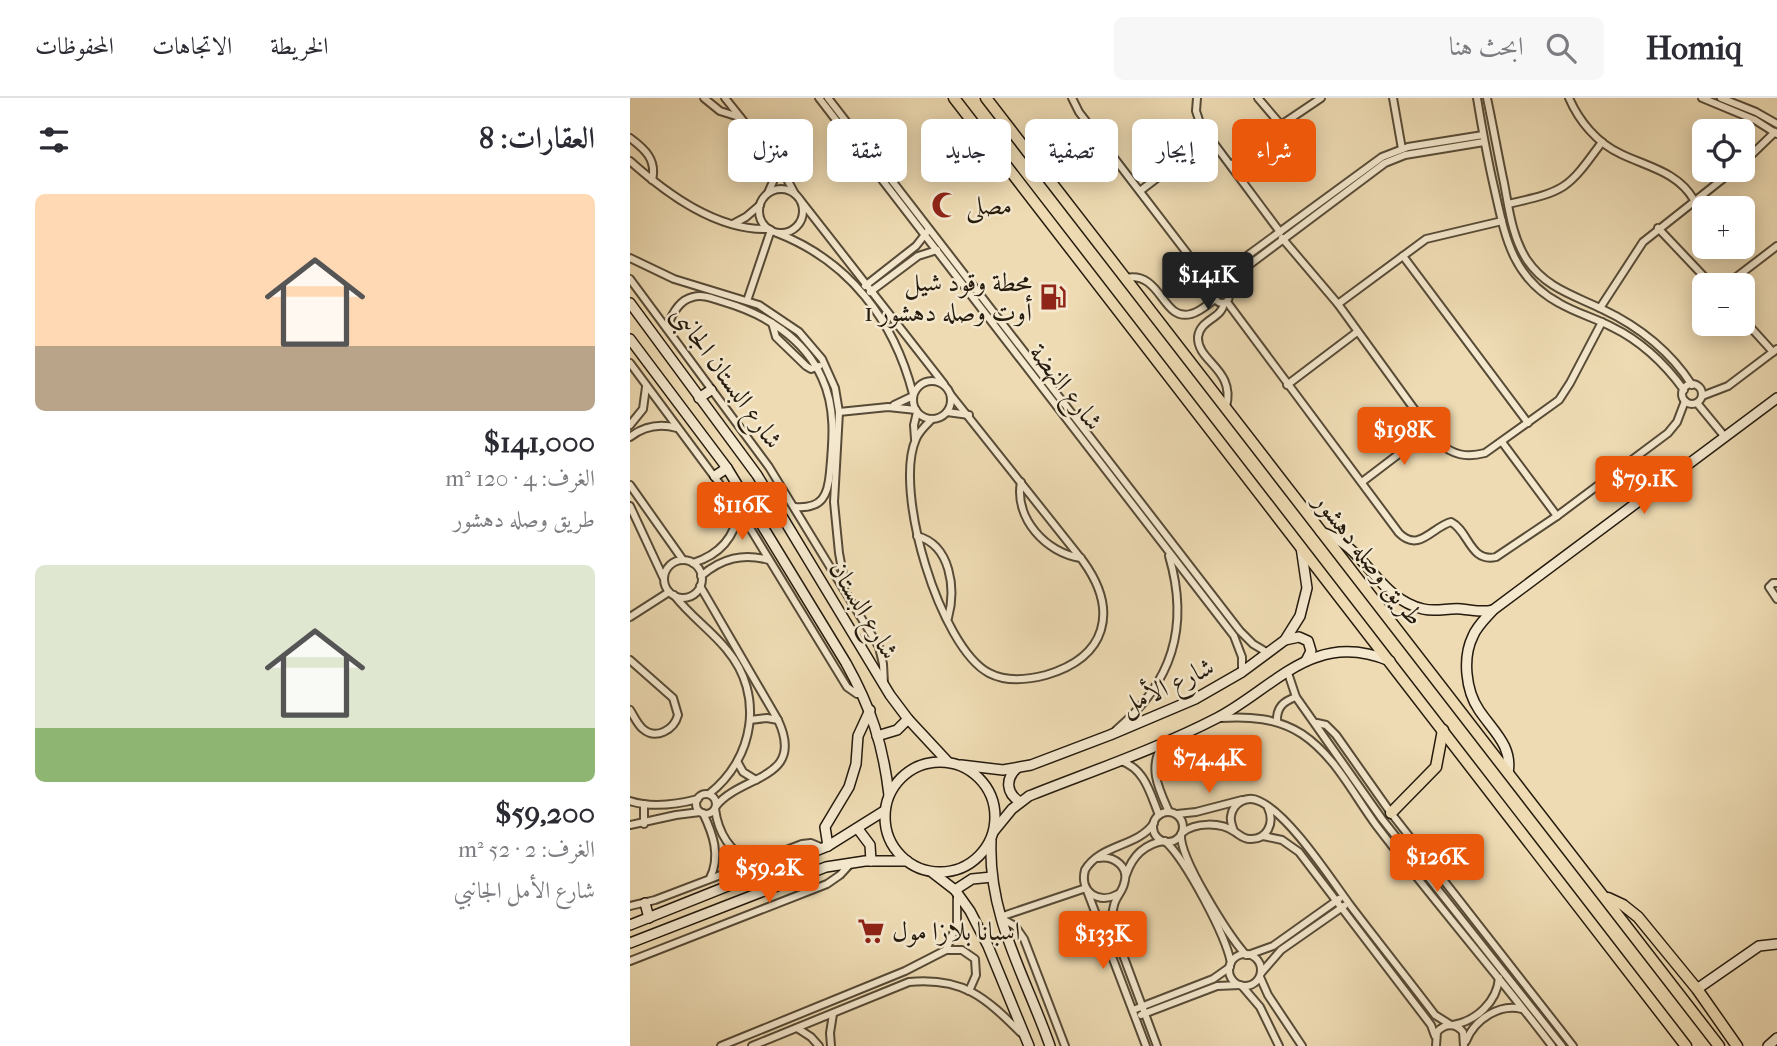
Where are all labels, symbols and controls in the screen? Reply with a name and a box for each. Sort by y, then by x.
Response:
search box [1114,17,1604,80]
icon: search [1542,29,1580,67]
text: Homiq [1646,29,1742,68]
text: ابحث هنا [1449,31,1524,62]
text: المحفوظات [35,32,114,60]
text: الاتجاهات [152,32,232,60]
text: الخريطة [270,32,329,60]
chip: منزل [728,119,813,182]
chip: شقة [827,119,907,182]
chip: جديد [921,119,1011,182]
chip: تصفية [1025,119,1118,182]
chip: إيجار [1132,119,1218,182]
chip: شراء [1232,119,1316,182]
map controls [1692,119,1755,336]
button: locate [1692,119,1755,182]
icon: filters [35,121,73,159]
text: العقارات: 8 [479,121,595,156]
mosque icon: مصلى [930,190,960,220]
place label: مصلى [966,190,1012,224]
button: + [1692,196,1755,259]
icon: home [252,239,378,365]
pin: $141K [1159,252,1257,312]
text: $141K [1178,261,1238,288]
place label: محطة وقود شيل أوت وصله دهشور 1 [864,267,1032,329]
button: − [1692,273,1755,336]
fuel station icon: محطة وقود شيل أوت وصله دهشور 1 [1038,282,1068,312]
street label: شارع البستان الجانبى [660,299,789,458]
street label: شارع النهضة [1018,337,1109,440]
pin: $198K [1355,408,1453,467]
text: $198K [1373,416,1435,443]
text: $141,000 [483,425,595,460]
pin: $79.1K [1587,456,1701,516]
text: الغرف: 4 · 120 m² [445,465,595,492]
text: $79.1K [1611,465,1677,492]
pin: $116K [693,482,791,542]
street label: طريق وصله دهشور [1305,484,1431,632]
text: $116K [713,491,771,518]
text: طريق وصله دهشور [453,506,595,533]
street label: شارع البستان [817,555,905,668]
icon: home [252,610,378,736]
street label: شارع الأمل [1114,648,1221,727]
pin: $74.4K [1152,736,1266,795]
text: $74.4K [1173,744,1245,771]
text: $59,200 [495,796,595,831]
pin: $126K [1388,834,1486,894]
text: الغرف: 2 · 52 m² [458,836,595,863]
text: $126K [1406,843,1468,870]
pin: $59.2K [712,846,826,905]
text: $59.2K [735,854,803,881]
text: شارع الأمل الجانبي [454,877,595,904]
pin: $133K [1054,912,1152,971]
supermarket icon: اسبانا بلازا مول [856,916,886,946]
place label: اسبانا بلازا مول [892,916,1020,948]
text: $133K [1075,920,1131,947]

